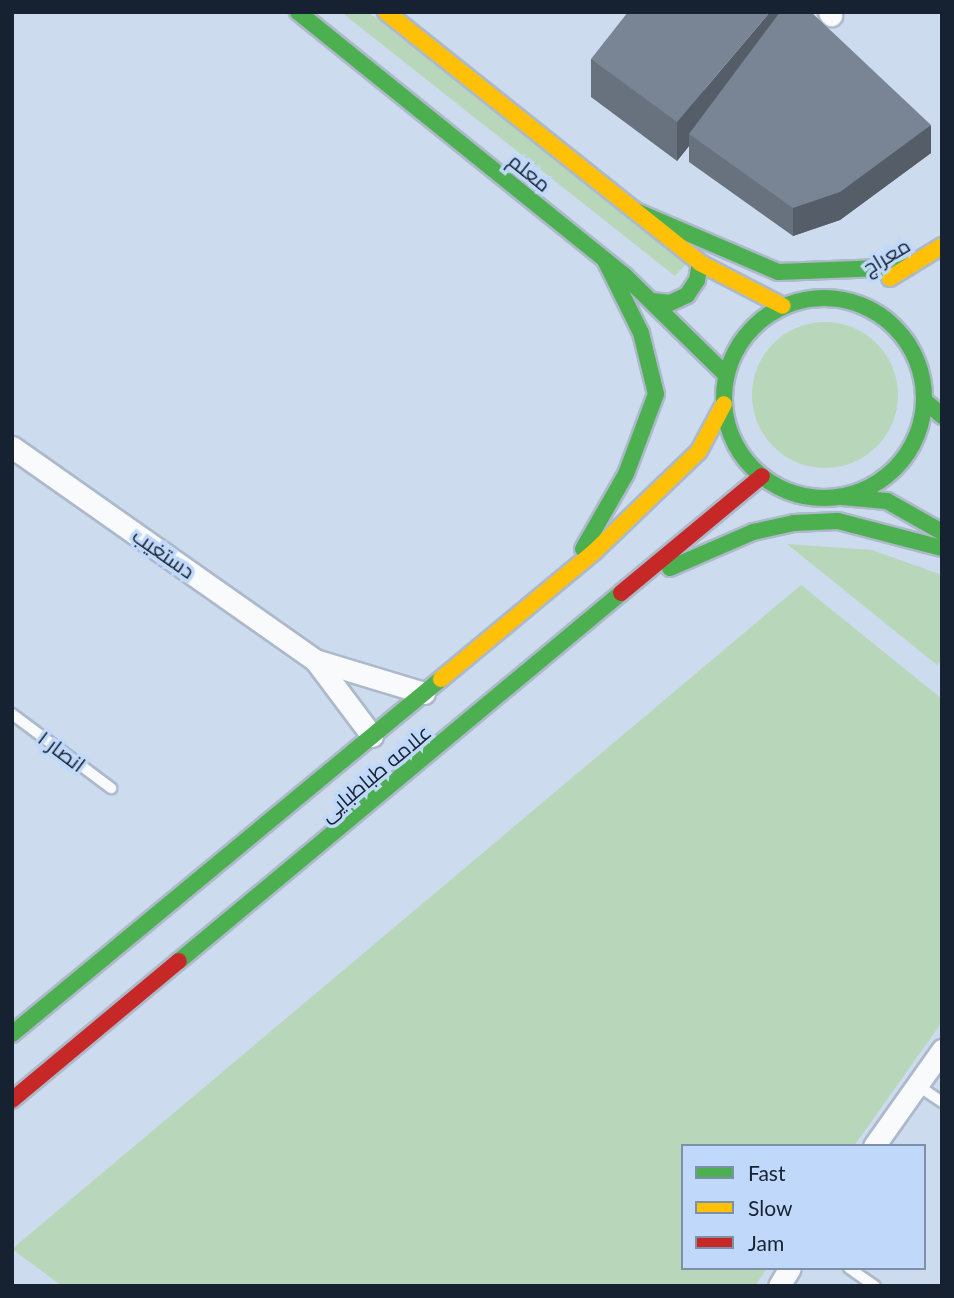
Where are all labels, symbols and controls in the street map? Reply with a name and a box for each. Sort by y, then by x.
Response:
street label: معلم [504,147,556,197]
street label: معراج [858,232,914,280]
street label: دستغیب [128,522,200,584]
street label: علامه طباطبایی [314,719,436,827]
street label: انصار ۱ [33,725,91,777]
legend [681,1144,926,1270]
text: Fast [748,1160,785,1185]
text: Slow [748,1195,792,1220]
text: Jam [748,1230,784,1255]

